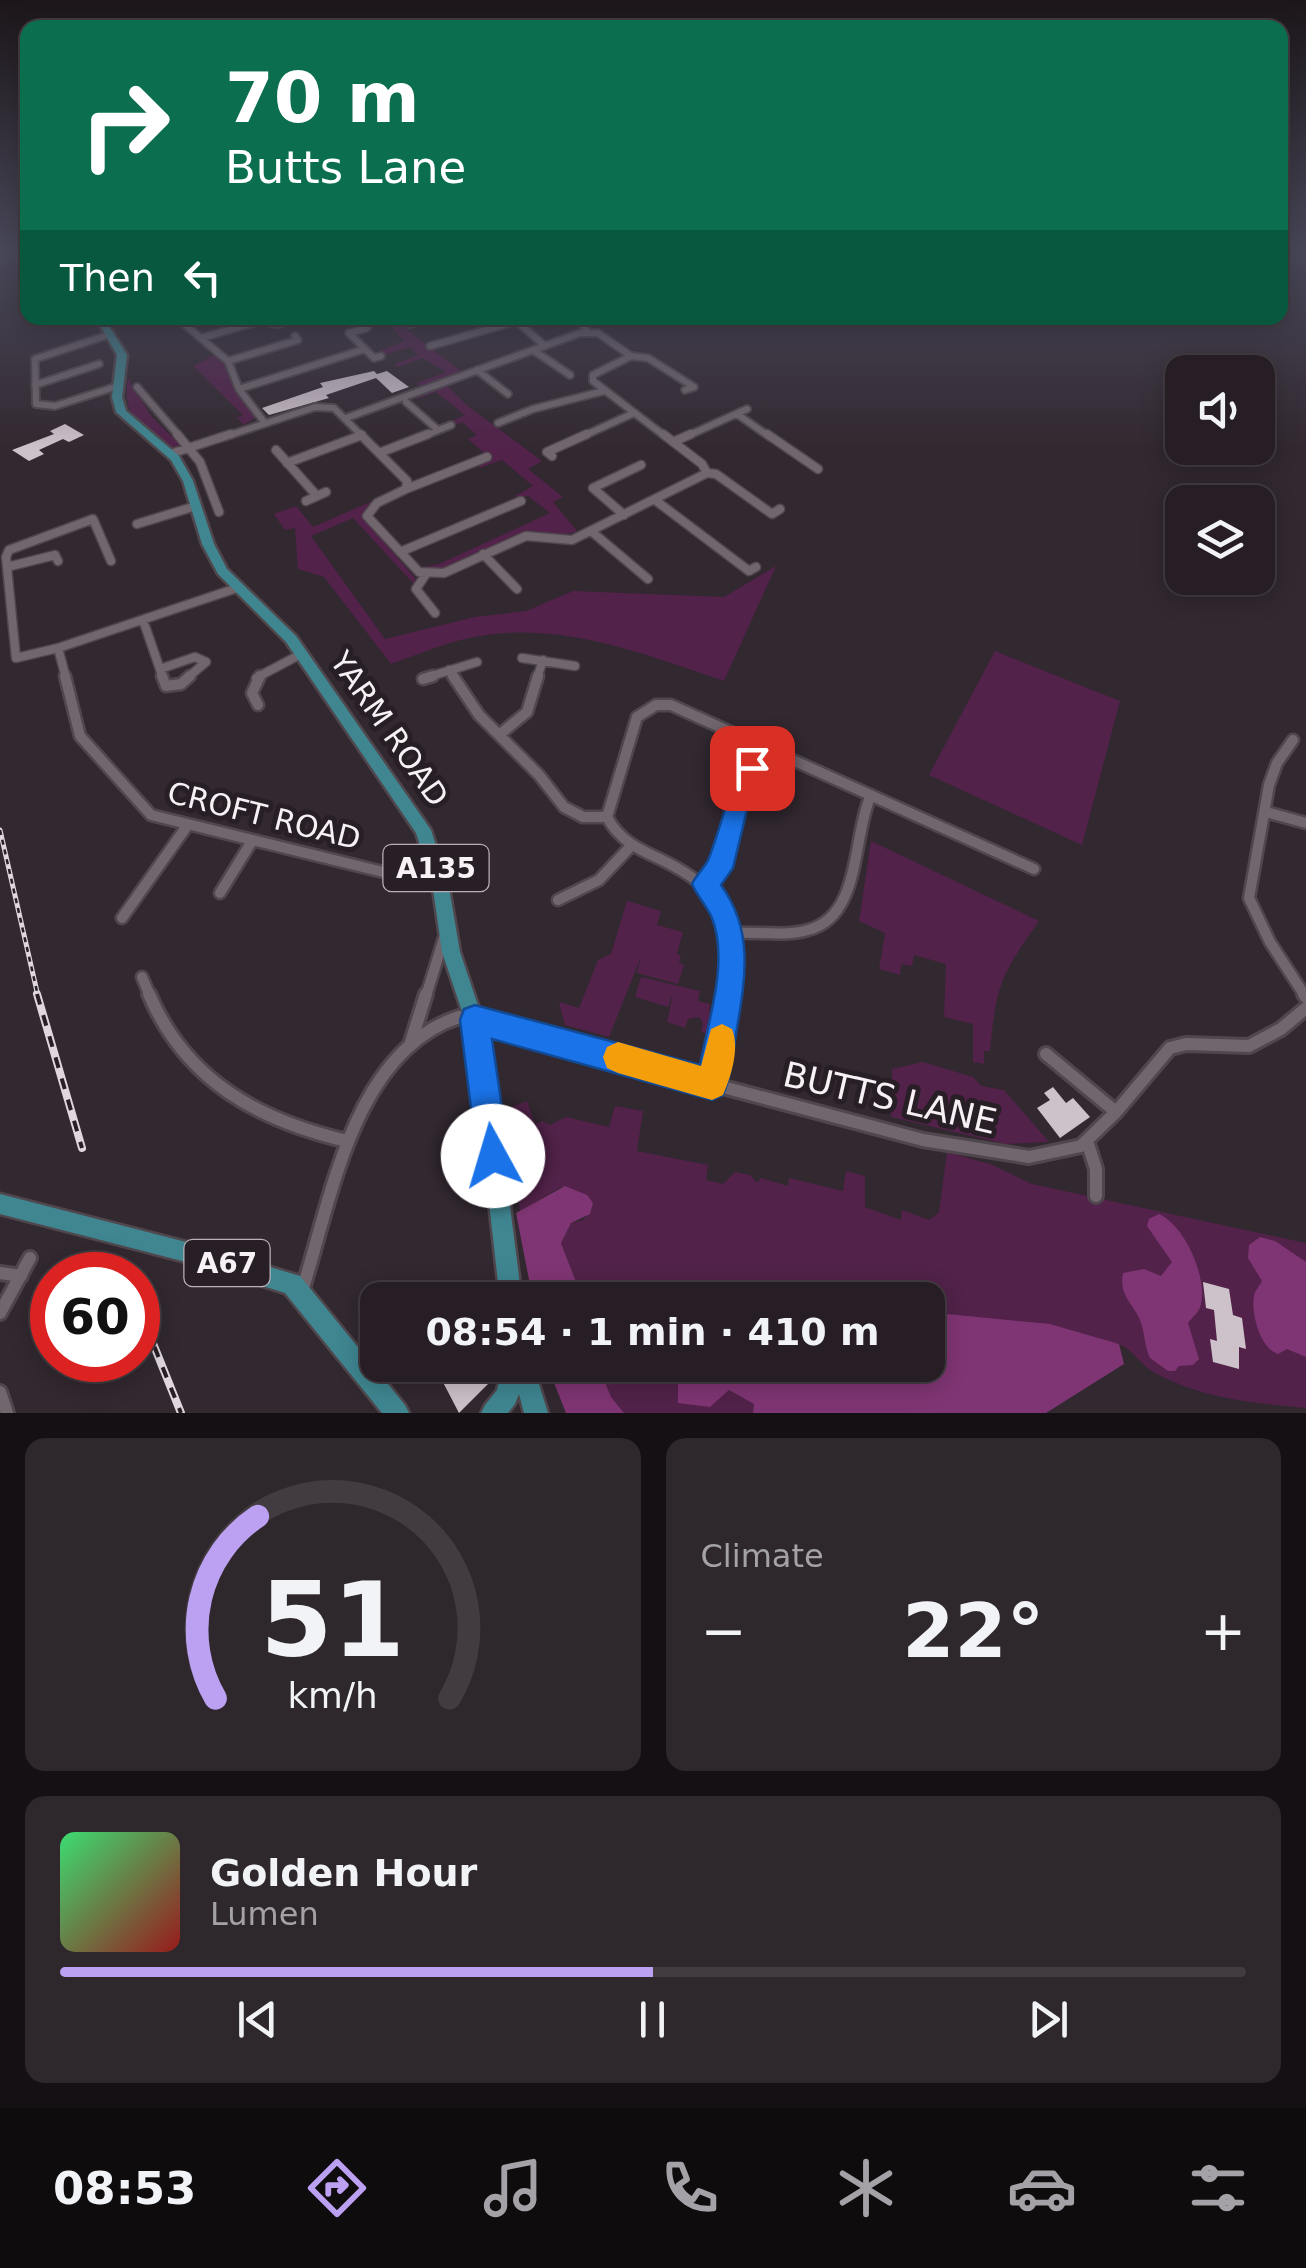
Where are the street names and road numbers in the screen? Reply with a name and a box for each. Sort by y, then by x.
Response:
street label: YARM ROAD [323,644,455,813]
street label: CROFT ROAD [164,775,364,856]
road number: A135 [384,845,488,891]
street label: BUTTS LANE [779,1054,1001,1142]
road number: A67 [184,1240,270,1286]

